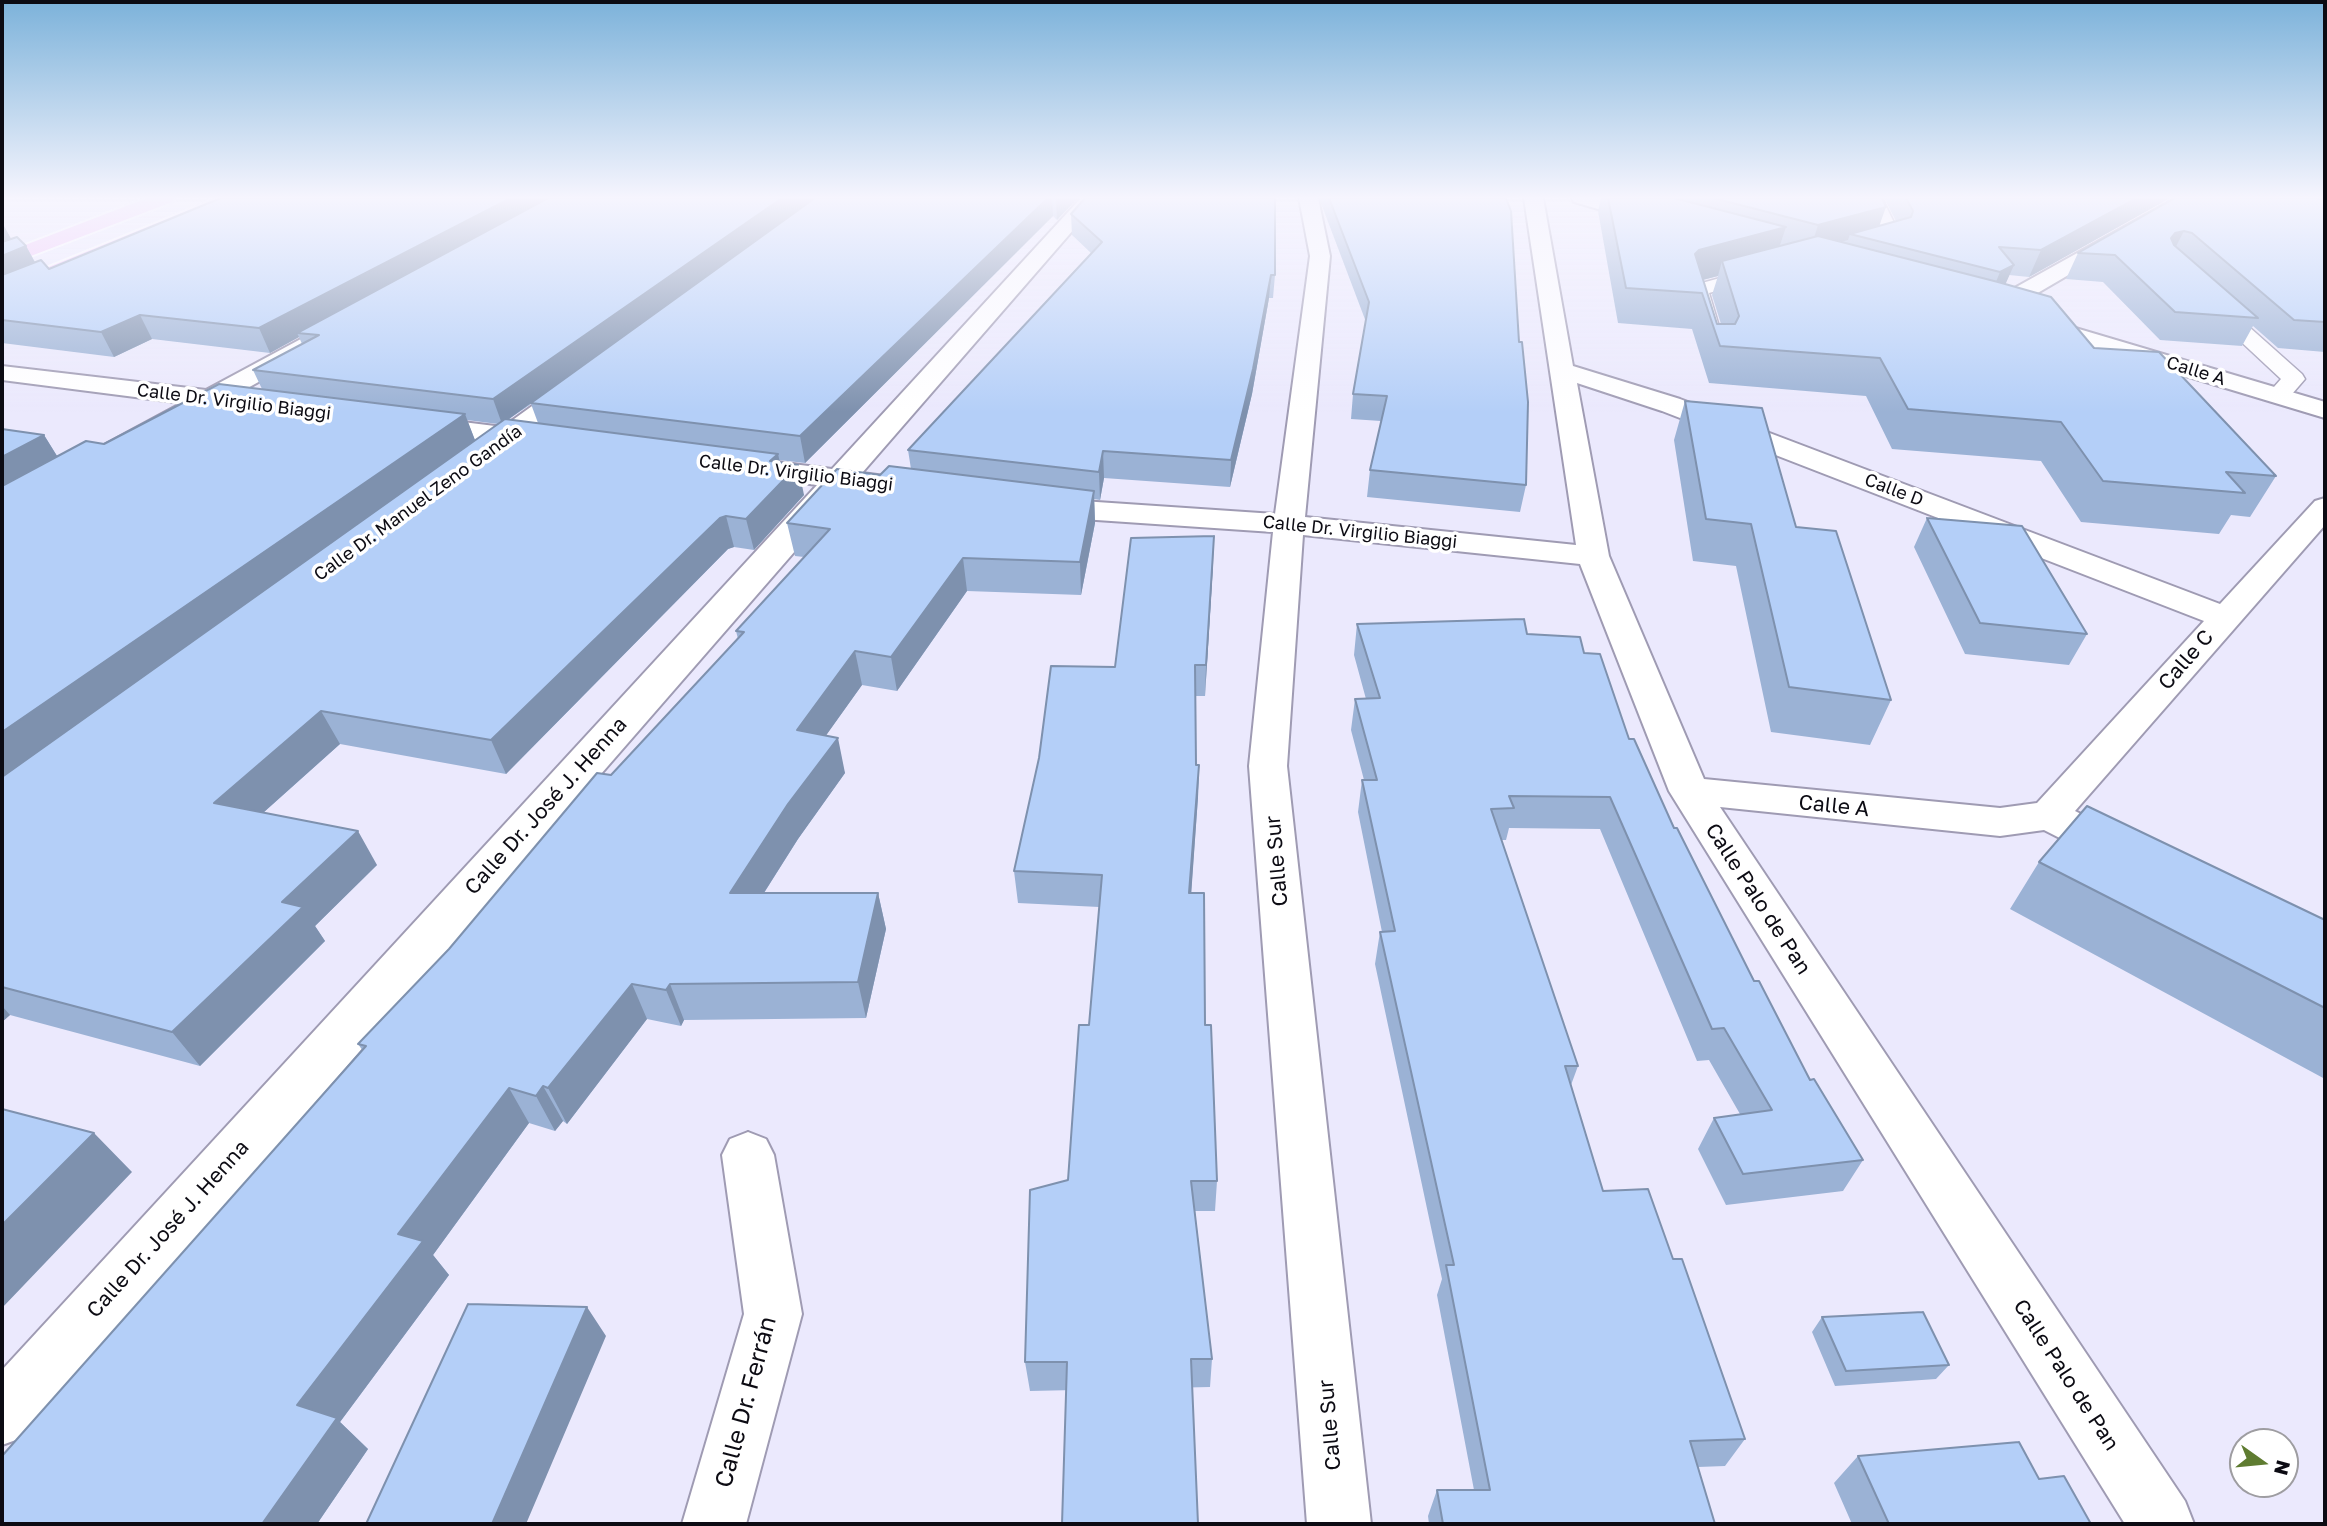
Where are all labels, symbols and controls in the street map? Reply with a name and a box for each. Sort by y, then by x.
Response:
street label: Calle A [2164,352,2228,390]
street label: Calle Dr. Virgilio Biaggi [136,379,332,425]
street label: Calle Dr. Manuel Zeno Gandía [310,420,526,586]
street label: Calle Dr. Virgilio Biaggi [698,450,894,496]
street label: Calle D [1862,469,1926,511]
street label: Calle Dr. Virgilio Biaggi [1262,511,1458,553]
street label: Calle C [2153,625,2219,695]
street label: Calle Dr. José J. Henna [460,712,632,900]
street label: Calle A [1797,790,1871,822]
street label: Calle Sur [1260,815,1294,907]
street label: Calle Palo de Pan [1700,819,1816,979]
street label: Calle Dr. José J. Henna [82,1135,254,1323]
street label: Calle Palo de Pan [2008,1295,2124,1455]
street label: Calle Dr. Ferrán [709,1313,783,1491]
street label: Calle Sur [1313,1379,1347,1471]
north arrow [2229,1428,2299,1498]
text: N [2270,1458,2296,1478]

